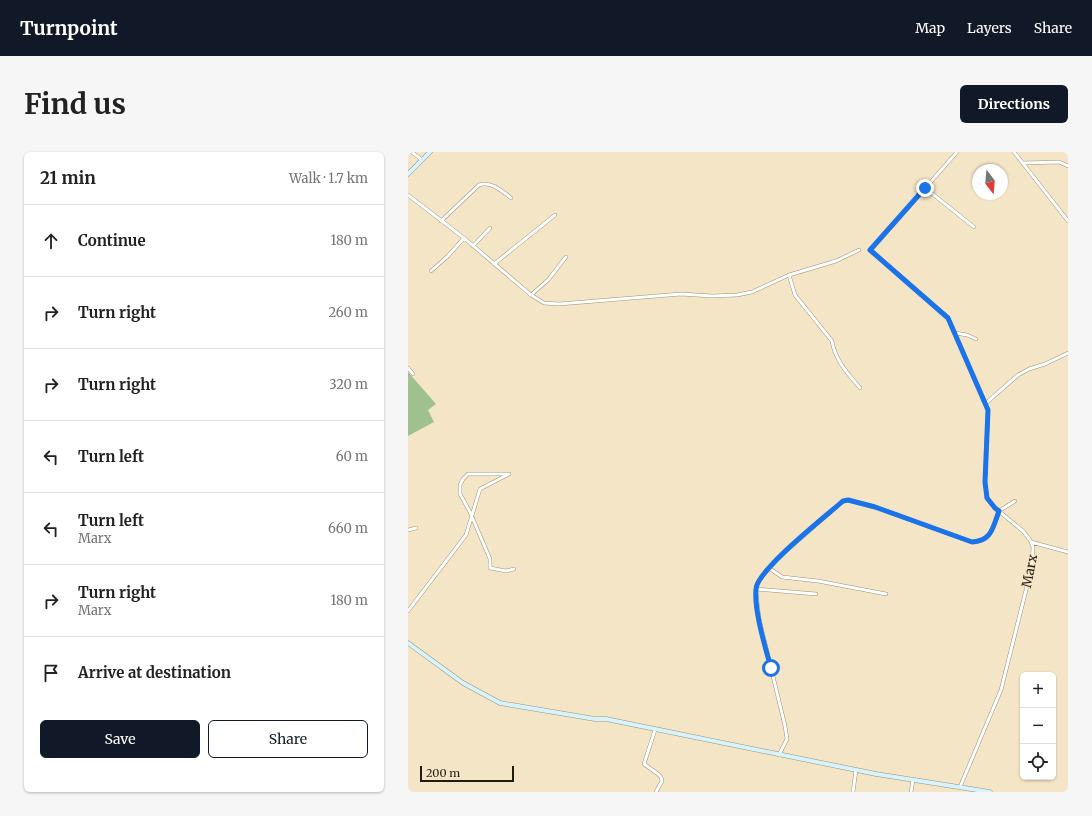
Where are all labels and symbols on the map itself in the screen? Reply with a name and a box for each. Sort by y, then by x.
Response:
north arrow [972,164,1008,200]
route end [916,179,934,197]
street label: Marx [1018,553,1041,589]
route start [762,659,780,677]
scale bar [420,764,514,783]

